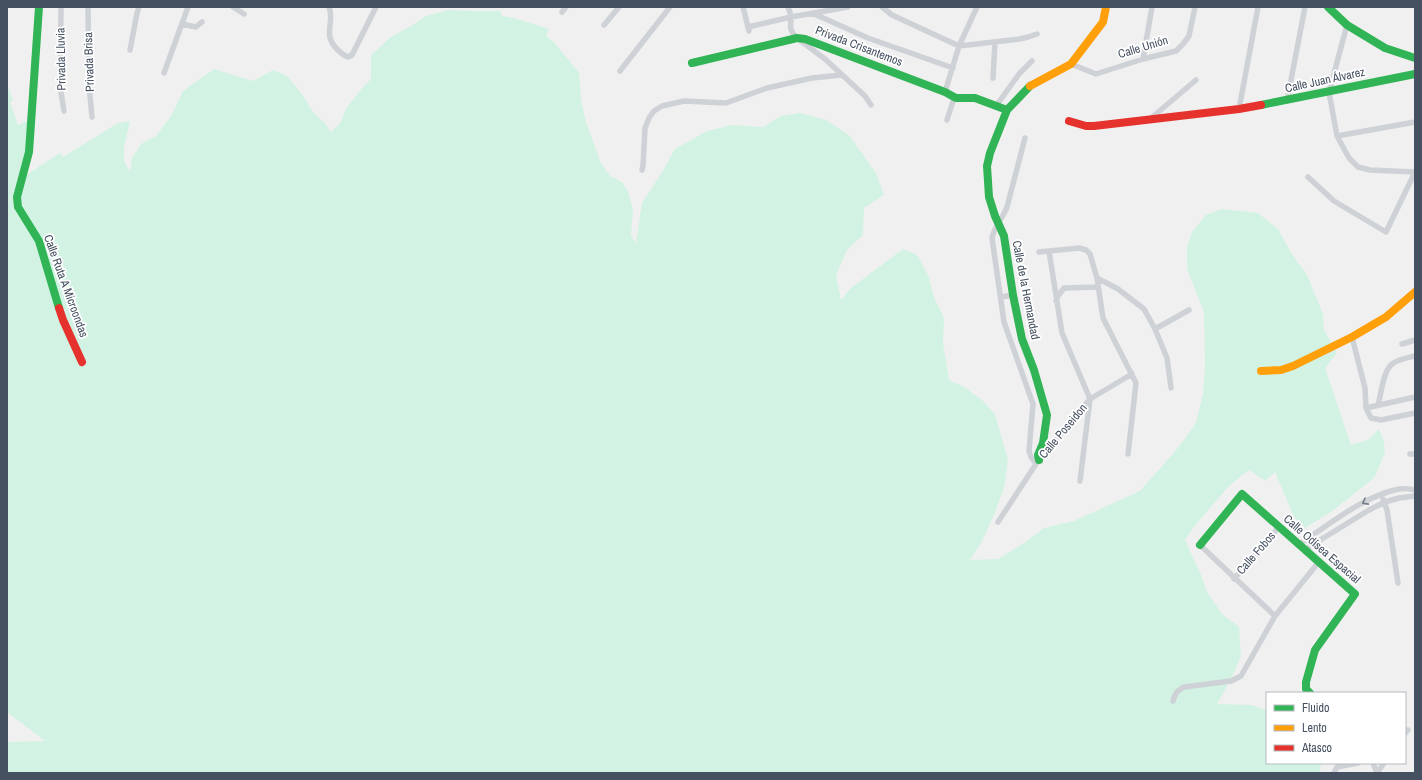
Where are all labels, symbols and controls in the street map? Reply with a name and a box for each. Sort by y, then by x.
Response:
street label: Privada Crisantemos [813,22,905,70]
street label: Privada Lluvia [52,27,70,91]
street label: Privada Brisa [80,31,98,92]
street label: Calle Unión [1116,32,1170,62]
street label: Calle Juan Álvarez [1283,64,1367,96]
street label: Calle Ruta A Microondas [40,232,92,340]
street label: Calle de la Hermandad [1009,239,1043,341]
street label: Calle Poseidon [1035,400,1091,462]
one-way arrow [1361,497,1369,505]
street label: Calle Odísea Espacial [1280,511,1364,587]
street label: Calle Fobos [1233,528,1279,578]
legend [1266,692,1406,764]
text: Fluido [1302,700,1329,716]
text: Lento [1302,720,1327,736]
text: Atasco [1301,740,1332,756]

